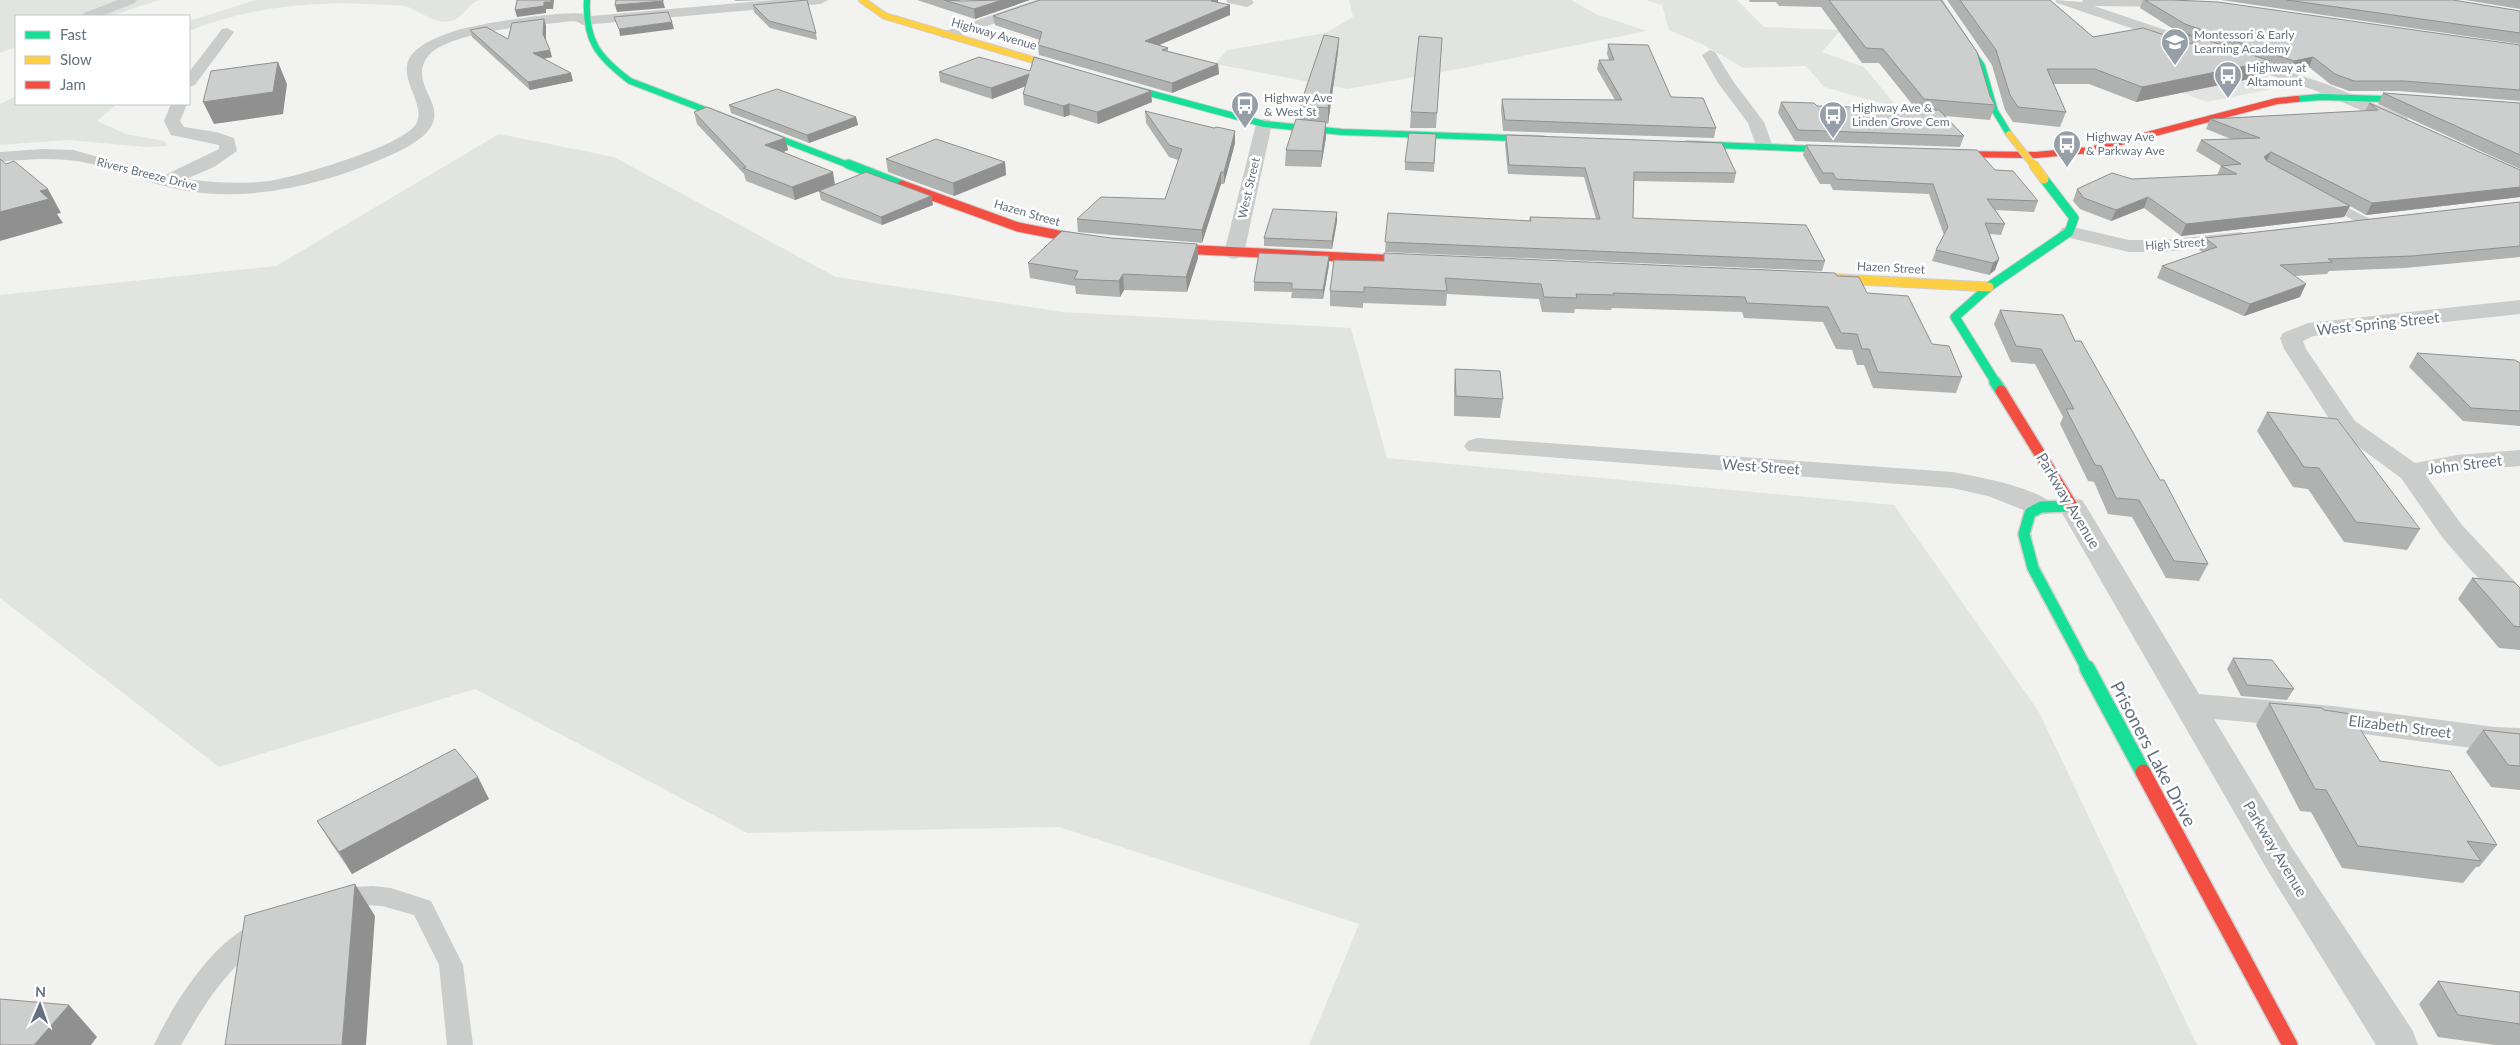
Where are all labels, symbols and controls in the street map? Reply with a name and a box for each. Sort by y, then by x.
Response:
street label: Highway Avenue [950,14,1039,53]
legend [15,15,190,105]
text: Fast [60,25,87,43]
school or university icon: Montessori & Early Learning Academy [2160,27,2190,66]
place label: Montessori & Early Learning Academy [2194,27,2295,56]
text: Slow [60,50,92,68]
bus stop icon: Highway at Altamount [2213,60,2243,99]
place label: Highway at Altamount [2247,60,2307,89]
text: Jam [60,75,86,93]
bus stop icon: Highway Ave & West St [1230,90,1260,129]
place label: Highway Ave & West St [1264,90,1333,119]
bus stop icon: Highway Ave & Linden Grove Cem [1818,100,1848,139]
place label: Highway Ave & Linden Grove Cem [1852,100,1950,129]
bus stop icon: Highway Ave & Parkway Ave [2052,129,2082,168]
place label: Highway Ave & Parkway Ave [2086,129,2165,158]
street label: Rivers Breeze Drive [95,154,199,193]
street label: West Street [1234,155,1263,220]
street label: Hazen Street [992,196,1063,229]
street label: High Street [2145,234,2206,253]
street label: Hazen Street [1857,258,1926,277]
street label: West Spring Street [2316,308,2441,338]
street label: Parkway Avenue [2033,449,2105,552]
street label: John Street [2427,450,2504,477]
street label: West Street [1722,454,1801,478]
street label: Prisoners Lake Drive [2106,677,2202,830]
street label: Elizabeth Street [2348,711,2453,741]
street label: Parkway Avenue [2240,797,2312,900]
north arrow [15,980,65,1030]
text: N [35,983,46,1000]

